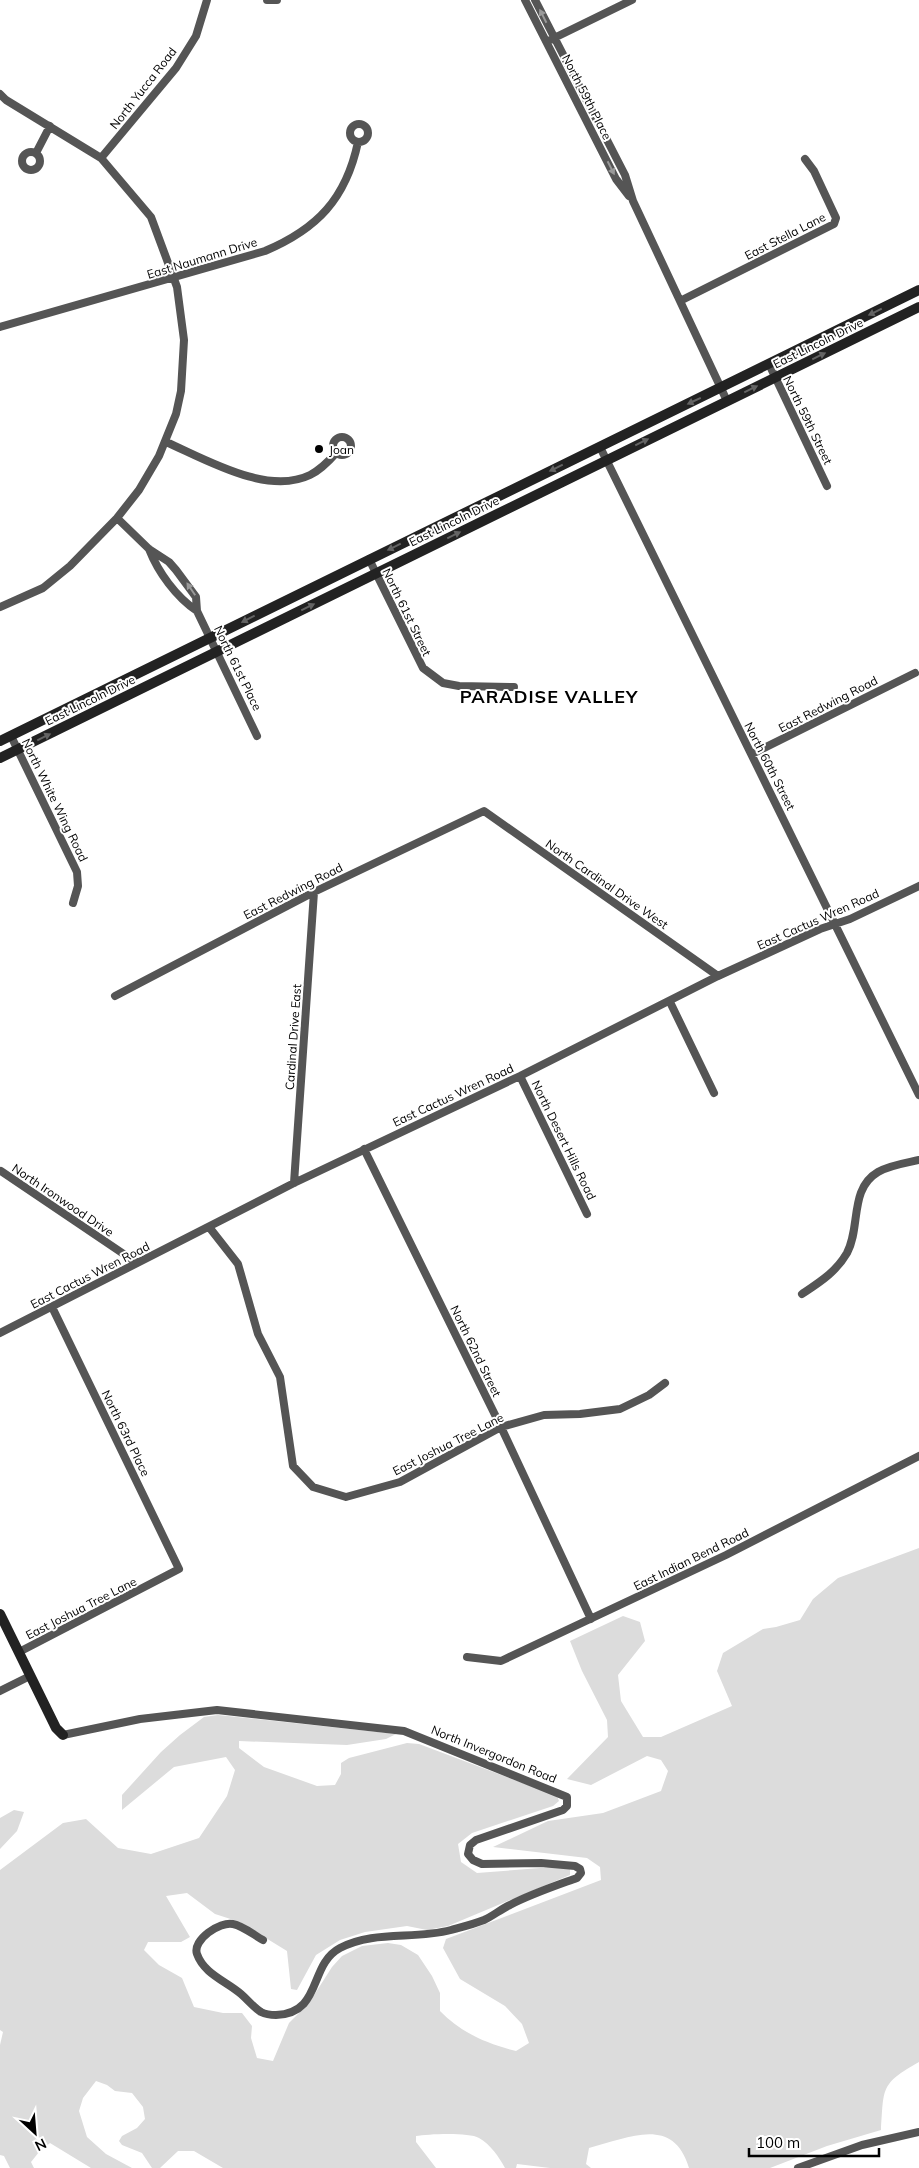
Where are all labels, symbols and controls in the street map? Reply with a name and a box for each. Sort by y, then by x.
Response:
one-way arrow [539,9,547,23]
street label: North Yucca Road [106,44,180,132]
street label: North 59th Place [559,52,615,142]
one-way arrow [607,161,615,175]
street label: East Stella Lane [742,209,828,263]
street label: East Naumann Drive [145,234,259,282]
one-way arrow [868,308,882,316]
street label: East Lincoln Drive [770,315,866,371]
one-way arrow [812,352,826,360]
street label: North 59th Street [780,373,836,467]
one-way arrow [744,385,758,393]
one-way arrow [686,397,701,405]
one-way arrow [635,438,649,446]
place label: Joan [329,442,354,457]
marker: Joan [313,443,325,455]
one-way arrow [549,465,563,473]
street label: East Lincoln Drive [406,493,502,549]
one-way arrow [447,531,461,539]
one-way arrow [387,543,401,551]
street label: North 61st Street [379,566,435,658]
one-way arrow [186,582,195,596]
one-way arrow [301,602,316,611]
one-way arrow [241,616,255,624]
street label: North 61st Place [211,623,265,713]
street label: East Lincoln Drive [42,672,138,728]
street label: East Redwing Road [776,672,880,736]
district label: PARADISE VALLEY [460,685,638,708]
street label: North 60th Street [741,719,799,813]
one-way arrow [37,732,51,740]
street label: North White Wing Road [19,736,91,864]
street label: North Cardinal Drive West [543,836,671,932]
street label: East Redwing Road [241,859,345,923]
street label: East Cactus Wren Road [755,885,881,953]
street label: Cardinal Drive East [282,984,304,1090]
street label: East Cactus Wren Road [390,1060,516,1130]
street label: North Desert Hills Road [529,1078,599,1202]
street label: North Ironwood Drive [9,1160,117,1240]
street label: East Cactus Wren Road [28,1238,152,1312]
street label: North 62nd Street [447,1303,505,1399]
street label: North 63rd Place [99,1387,153,1479]
street label: East Joshua Tree Lane [390,1410,506,1478]
street label: East Indian Bend Road [631,1525,751,1593]
street label: East Joshua Tree Lane [23,1574,139,1642]
street label: North Invergordon Road [429,1722,559,1786]
north arrow [10,2108,60,2158]
scale bar [749,2126,879,2158]
text: 100 m [756,2133,800,2152]
text: N [32,2134,49,2155]

